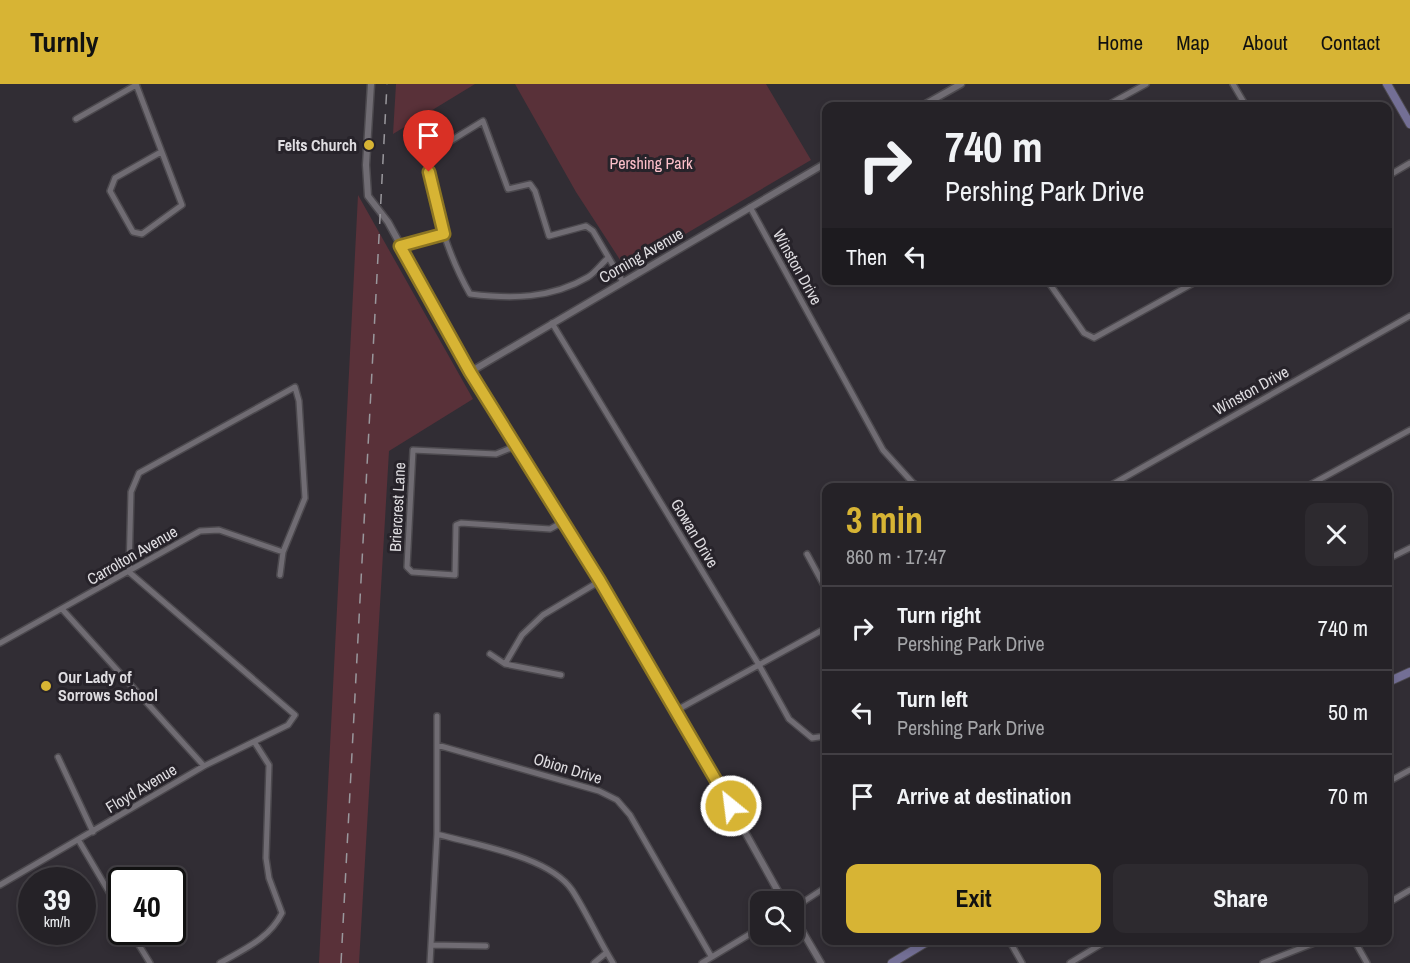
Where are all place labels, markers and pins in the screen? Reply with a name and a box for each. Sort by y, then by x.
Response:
pin [403,110,454,172]
place label: Felts Church [277,134,357,156]
marker: Felts Church [362,138,376,152]
place label: Our Lady of Sorrows School [58,666,158,706]
marker: Our Lady of Sorrows School [39,679,53,693]

